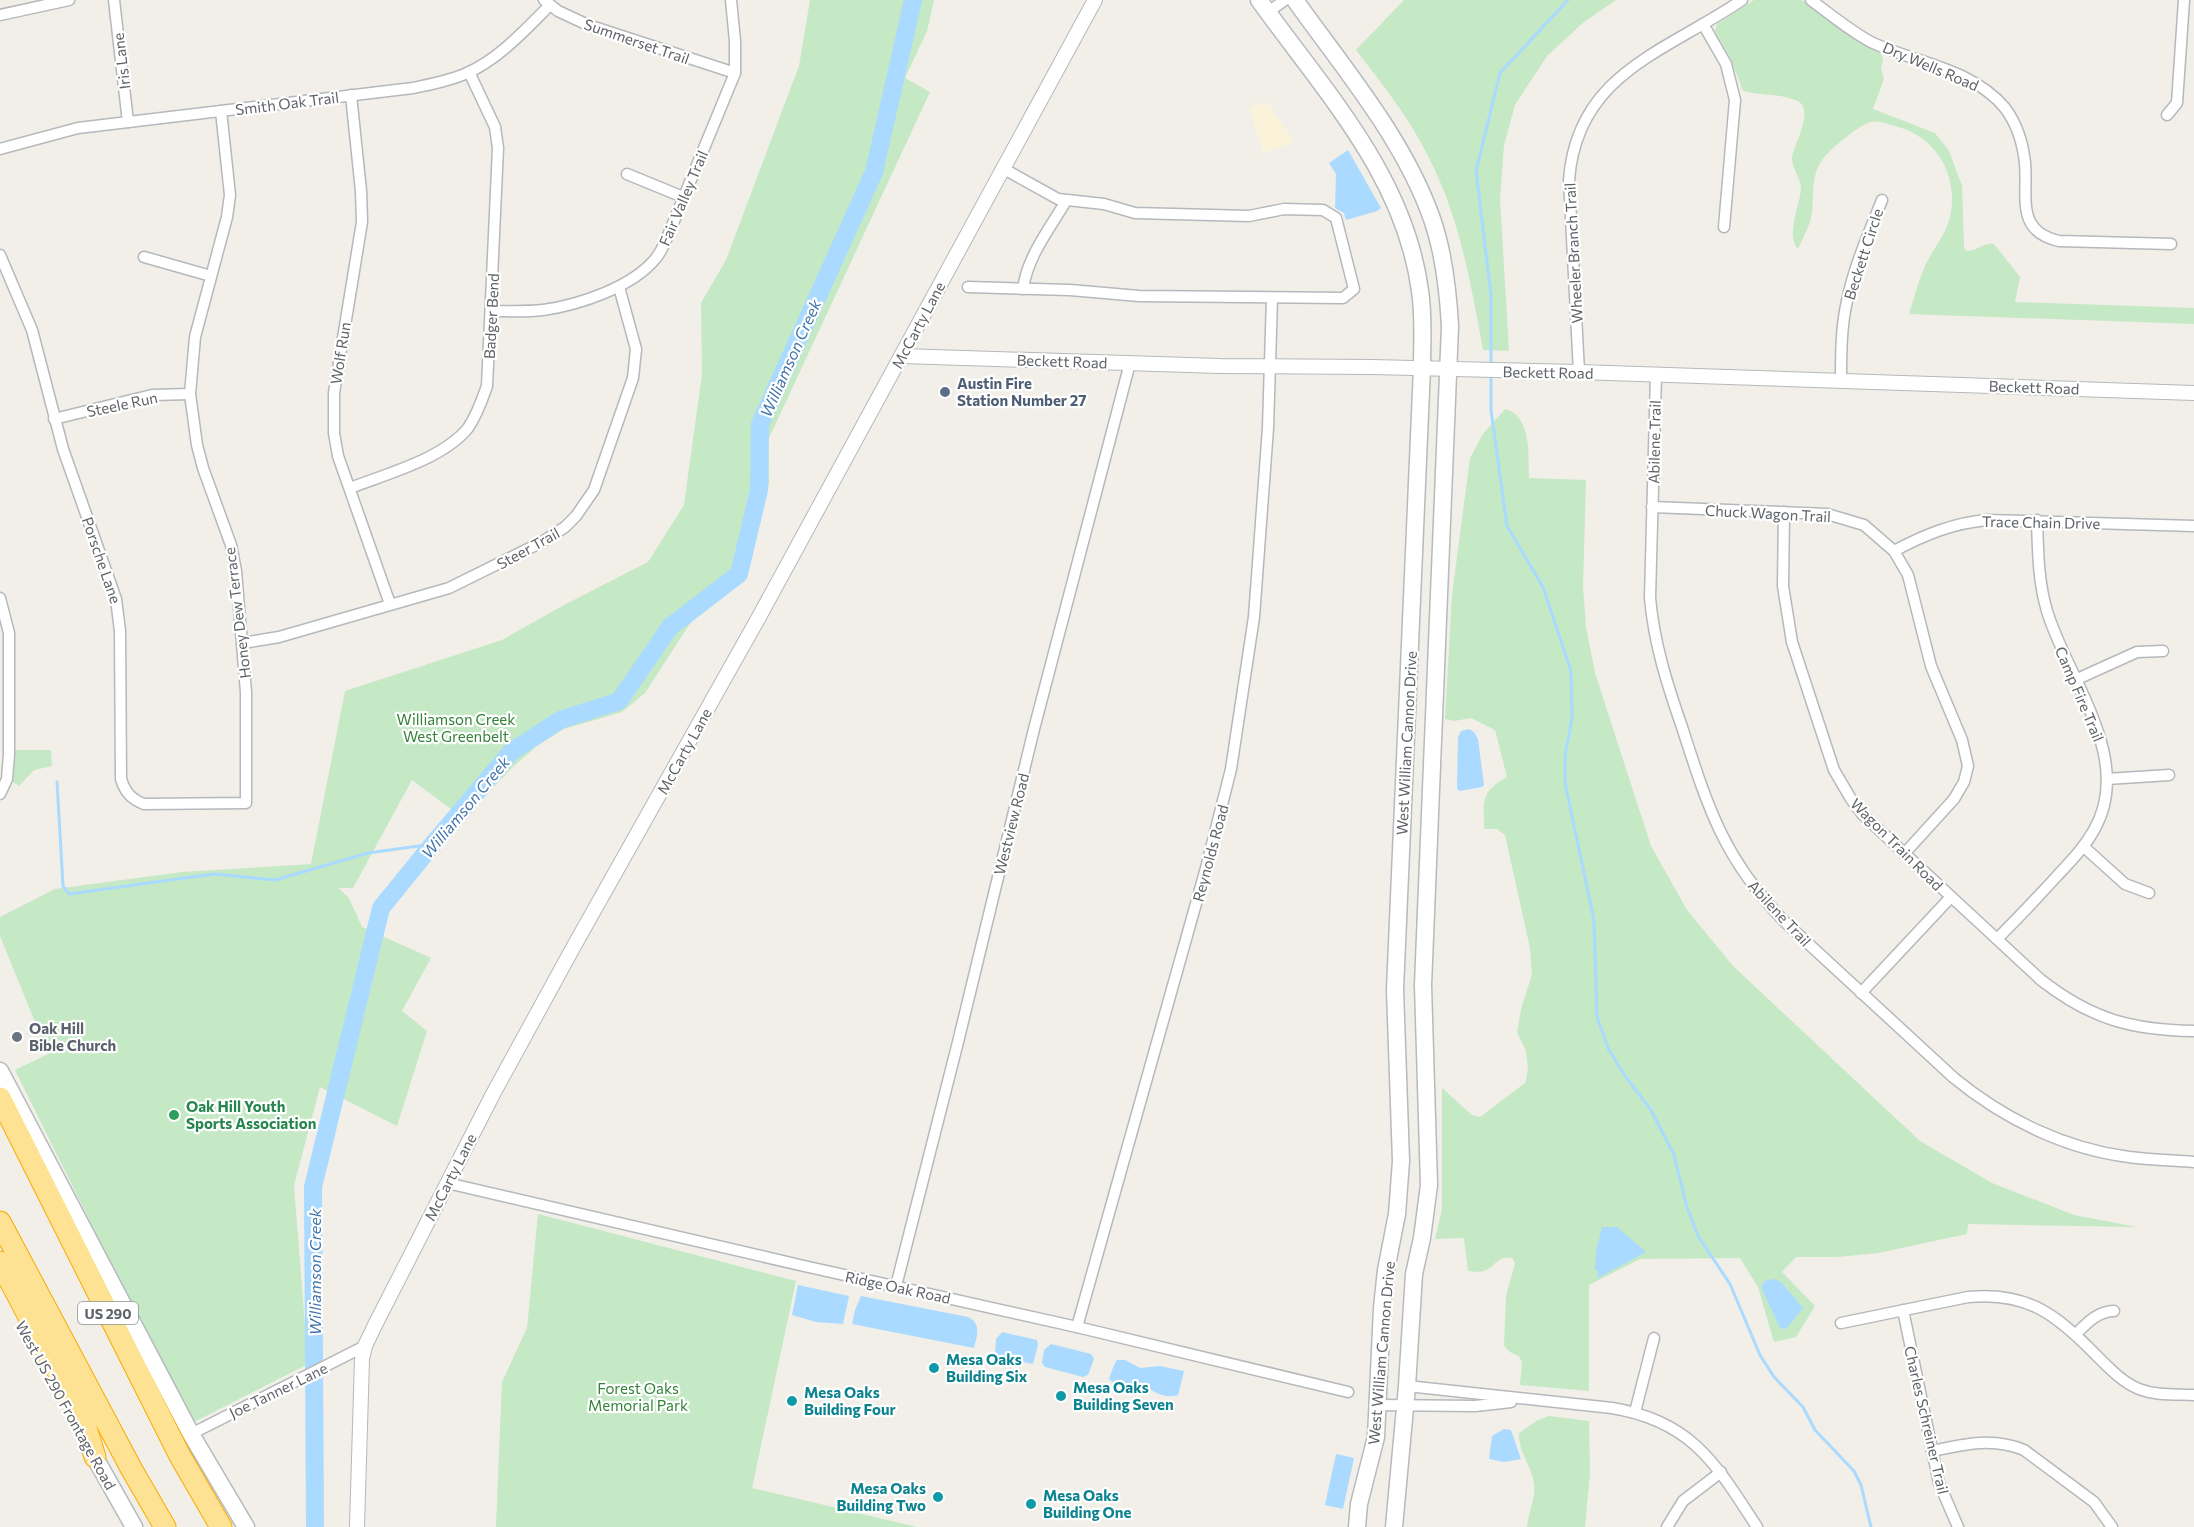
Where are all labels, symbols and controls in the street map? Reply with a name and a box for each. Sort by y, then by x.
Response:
street label: Summerset Trail [582,15,692,67]
street label: Iris Lane [109,32,133,90]
street label: Dry Wells Road [1880,38,1982,94]
street label: Smith Oak Trail [234,88,340,118]
street label: Fair Valley Trail [655,148,711,248]
street label: Wheeler Branch Trail [1560,182,1586,324]
street label: Beckett Circle [1840,206,1886,302]
street label: Badger Bend [480,273,502,359]
street label: McCarty Lane [888,279,948,371]
water label: Williamson Creek [756,296,825,420]
street label: Wolf Run [326,321,354,385]
street label: Beckett Road [1016,350,1108,372]
street label: Beckett Road [1502,362,1594,382]
place label: Austin Fire Station Number 27 [957,374,1087,409]
street label: Beckett Road [1988,376,2080,398]
marker: Austin Fire Station Number 27 [938,385,952,399]
street label: Steele Run [85,388,159,420]
street label: Abilene Trail [1644,400,1664,484]
street label: Chuck Wagon Trail [1705,501,1831,525]
street label: Trace Chain Drive [1982,512,2100,532]
street label: Porsche Lane [79,514,125,606]
street label: Steer Trail [493,523,563,573]
street label: Honey Dew Terrace [220,546,254,680]
street label: Camp Fire Trail [2052,644,2108,744]
street label: West William Cannon Drive [1392,650,1420,836]
street label: McCarty Lane [653,705,715,797]
park label: Williamson Creek West Greenbelt [397,710,515,745]
water label: Williamson Creek [417,752,513,862]
street label: Westview Road [990,771,1032,877]
street label: Wagon Train Road [1847,794,1947,894]
street label: Reynolds Road [1188,802,1232,904]
street label: Abilene Trail [1745,876,1815,950]
place label: Oak Hill Bible Church [29,1019,116,1054]
marker: Oak Hill Bible Church [10,1030,24,1044]
place label: Oak Hill Youth Sports Association [186,1097,316,1132]
marker: Oak Hill Youth Sports Association [167,1108,181,1122]
street label: McCarty Lane [420,1130,480,1224]
water label: Williamson Creek [305,1208,324,1335]
street label: West William Cannon Drive [1364,1260,1398,1446]
street label: Ridge Oak Road [844,1267,952,1307]
road number: US 290 [78,1302,138,1324]
street label: West US 290 Frontage Road [12,1318,120,1492]
street label: Charles Schreiner Trail [1901,1344,1953,1496]
place label: Mesa Oaks Building Six [946,1350,1028,1385]
street label: Joe Tanner Lane [226,1358,330,1422]
marker: Mesa Oaks Building Six [927,1361,941,1375]
place label: Mesa Oaks Building Seven [1073,1378,1174,1413]
park label: Forest Oaks Memorial Park [588,1379,688,1414]
place label: Mesa Oaks Building Four [804,1383,896,1418]
marker: Mesa Oaks Building Seven [1054,1389,1068,1403]
marker: Mesa Oaks Building Four [785,1394,799,1408]
place label: Mesa Oaks Building Two [837,1479,926,1514]
place label: Mesa Oaks Building One [1043,1486,1131,1521]
marker: Mesa Oaks Building Two [931,1490,945,1504]
marker: Mesa Oaks Building One [1024,1497,1038,1511]

